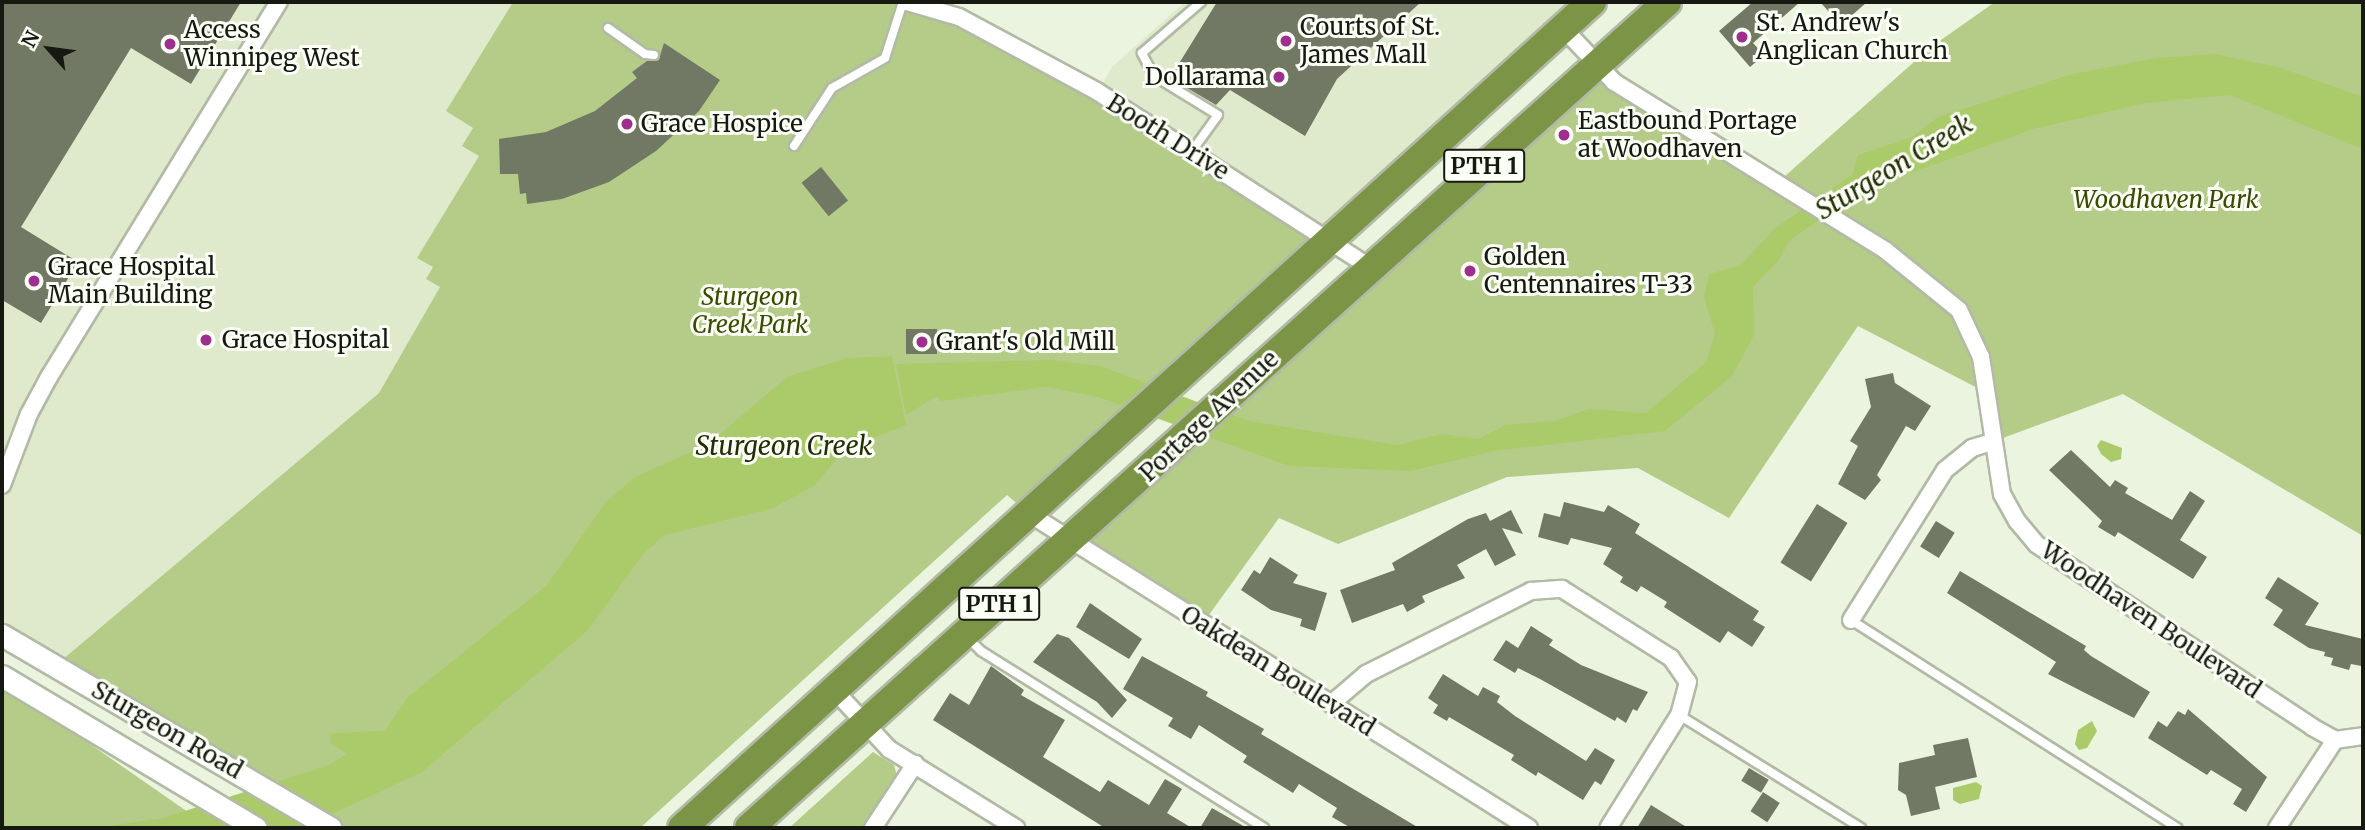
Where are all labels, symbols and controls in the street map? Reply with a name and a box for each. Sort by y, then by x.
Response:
place label: St. Andrew's Anglican Church [1756,9,1948,65]
place label: Courts of St. James Mall [1300,13,1440,69]
north arrow [14,14,84,84]
place label: Access Winnipeg West [184,16,360,72]
text: N [16,27,45,51]
marker: St. Andrew's Anglican Church [1734,29,1750,45]
marker: Courts of St. James Mall [1278,33,1294,49]
marker: Access Winnipeg West [162,36,178,52]
place label: Dollarama [1145,63,1265,91]
marker: Dollarama [1271,69,1287,85]
street label: Booth Drive [1102,88,1234,186]
place label: Eastbound Portage at Woodhaven [1578,107,1797,163]
water label: Sturgeon Creek [1810,108,1978,226]
place label: Grace Hospice [641,110,803,138]
marker: Grace Hospice [619,116,635,132]
marker: Eastbound Portage at Woodhaven [1556,127,1572,143]
road number: PTH 1 [1442,146,1526,186]
park label: Woodhaven Park [2073,186,2259,214]
place label: Golden Centennaires T-33 [1484,243,1693,299]
place label: Grace Hospital Main Building [48,253,215,309]
marker: Golden Centennaires T-33 [1462,263,1478,279]
marker: Grace Hospital Main Building [26,273,42,289]
park label: Sturgeon Creek Park [692,283,808,339]
place label: Grace Hospital [222,326,389,354]
place label: Grant's Old Mill [936,328,1115,356]
marker: Grace Hospital [196,330,216,350]
marker: Grant's Old Mill [914,334,930,350]
street label: Portage Avenue [1134,344,1284,488]
water label: Sturgeon Creek [695,430,873,462]
street label: Woodhaven Boulevard [2036,536,2266,704]
road number: PTH 1 [957,584,1041,624]
street label: Oakdean Boulevard [1176,600,1380,742]
street label: Sturgeon Road [86,675,248,785]

